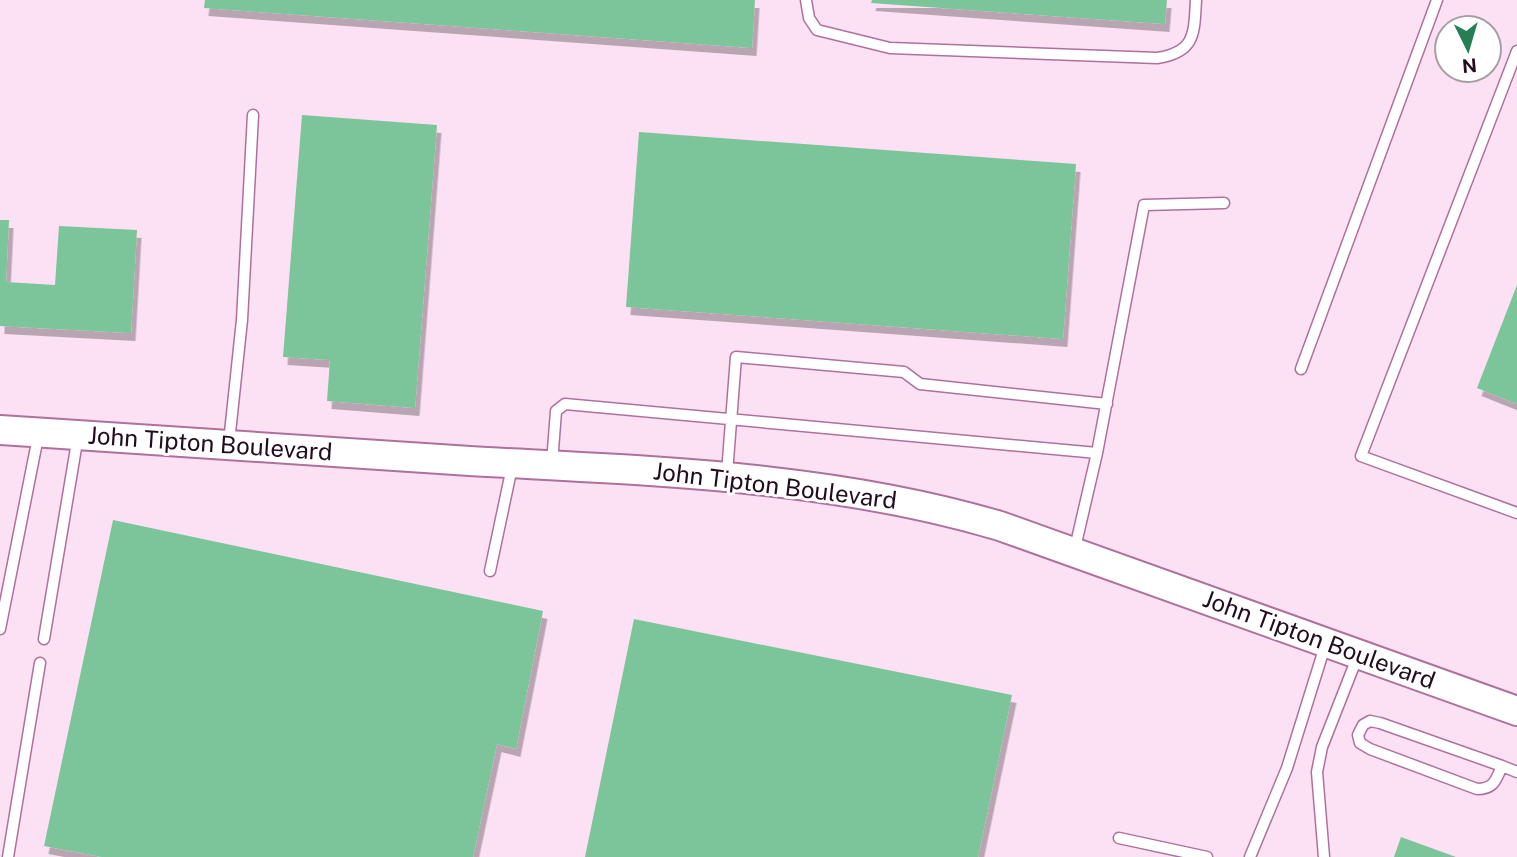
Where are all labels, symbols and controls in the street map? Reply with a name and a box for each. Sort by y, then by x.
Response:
north arrow [1433,14,1503,84]
text: N [1461,54,1478,78]
street label: John Tipton Boulevard [87,420,333,466]
street label: John Tipton Boulevard [652,456,899,514]
street label: John Tipton Boulevard [1199,584,1439,694]

